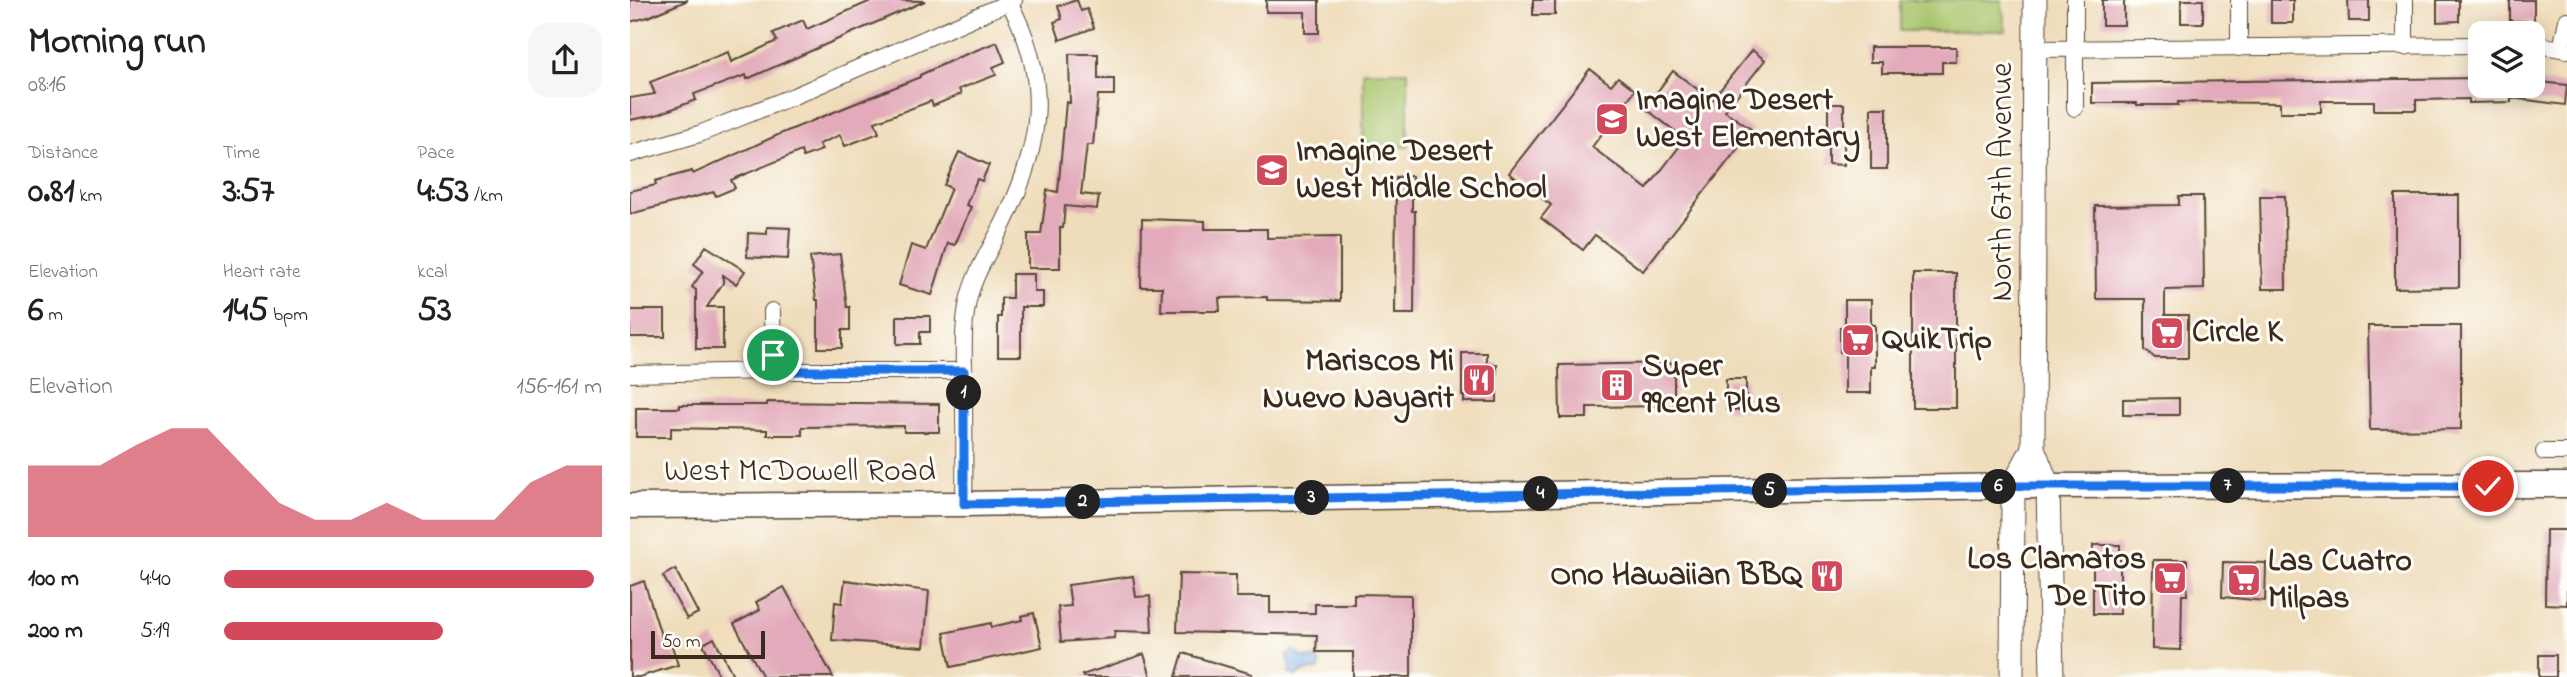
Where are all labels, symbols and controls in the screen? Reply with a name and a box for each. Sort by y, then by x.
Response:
text: Morning run [28,15,206,71]
map controls [2468,21,2545,98]
button: layers [2468,21,2545,98]
button: share [528,23,602,97]
street label: North 67th Avenue [1980,62,2027,302]
text: 08:16 [28,69,66,102]
place label: Imagine Desert West Elementary [1636,78,1860,163]
school or university icon: Imagine Desert West Elementary [1593,100,1631,138]
place label: Imagine Desert West Middle School [1296,129,1547,213]
text: Distance [28,140,98,167]
text: Time [223,140,260,167]
text: Pace [417,140,454,167]
school or university icon: Imagine Desert West Middle School [1253,151,1291,189]
text: 0.81 [28,167,75,218]
text: 3:57 [223,167,275,218]
text: 4:53 [417,167,469,218]
text: km [75,183,102,210]
text: /km [469,183,503,210]
text: Elevation [28,259,98,286]
text: Heart rate [223,259,301,286]
text: kcal [417,259,448,286]
text: 6 [28,286,43,337]
text: 145 [223,286,268,337]
text: 53 [417,286,452,337]
text: m [43,302,63,329]
text: bpm [268,302,308,329]
place label: Circle K [2192,310,2284,357]
supermarket icon: Circle K [2148,314,2186,352]
place label: QuikTrip [1882,317,1992,364]
supermarket icon: QuikTrip [1839,321,1877,359]
pin [743,325,803,385]
icon: arrive [754,336,792,374]
place label: Mariscos Mi Nuevo Nayarit [1262,339,1454,424]
place label: Super 99cent Plus [1641,344,1781,428]
restaurant icon: Mariscos Mi Nuevo Nayarit [1460,361,1498,399]
building icon: Super 99cent Plus [1598,366,1636,404]
text: Elevation [28,371,113,404]
text: 156–161 m [516,371,602,404]
pin: 1 [946,376,982,410]
text: 1 [960,379,967,406]
street label: West McDowell Road [664,449,936,496]
pin [2458,456,2518,516]
icon: check [2469,467,2507,505]
pin: 7 [2210,468,2246,504]
pin: 6 [1982,470,2016,504]
text: 7 [2224,472,2231,499]
text: 6 [1994,473,2003,500]
pin: 5 [1752,474,1788,508]
pin: 4 [1524,476,1558,512]
text: 5 [1764,477,1775,504]
pin: 3 [1294,480,1330,516]
text: 4 [1537,480,1544,507]
pin: 2 [1065,484,1100,520]
text: 3 [1308,484,1315,511]
text: 2 [1078,488,1087,515]
place label: Los Clamatos De Tito [1967,537,2146,621]
place label: Las Cuatro Milpas [2268,539,2412,623]
place label: Ono Hawaiian BBQ [1550,553,1803,600]
restaurant icon: Ono Hawaiian BBQ [1808,557,1846,595]
supermarket icon: Los Clamatos De Tito [2151,559,2189,597]
supermarket icon: Las Cuatro Milpas [2225,561,2263,599]
text: 100 m [28,563,79,596]
text: 4:40 [140,563,171,596]
text: 200 m [28,615,83,648]
text: 5:19 [140,615,169,648]
scale bar [651,628,765,660]
text: 50 m [662,629,701,656]

